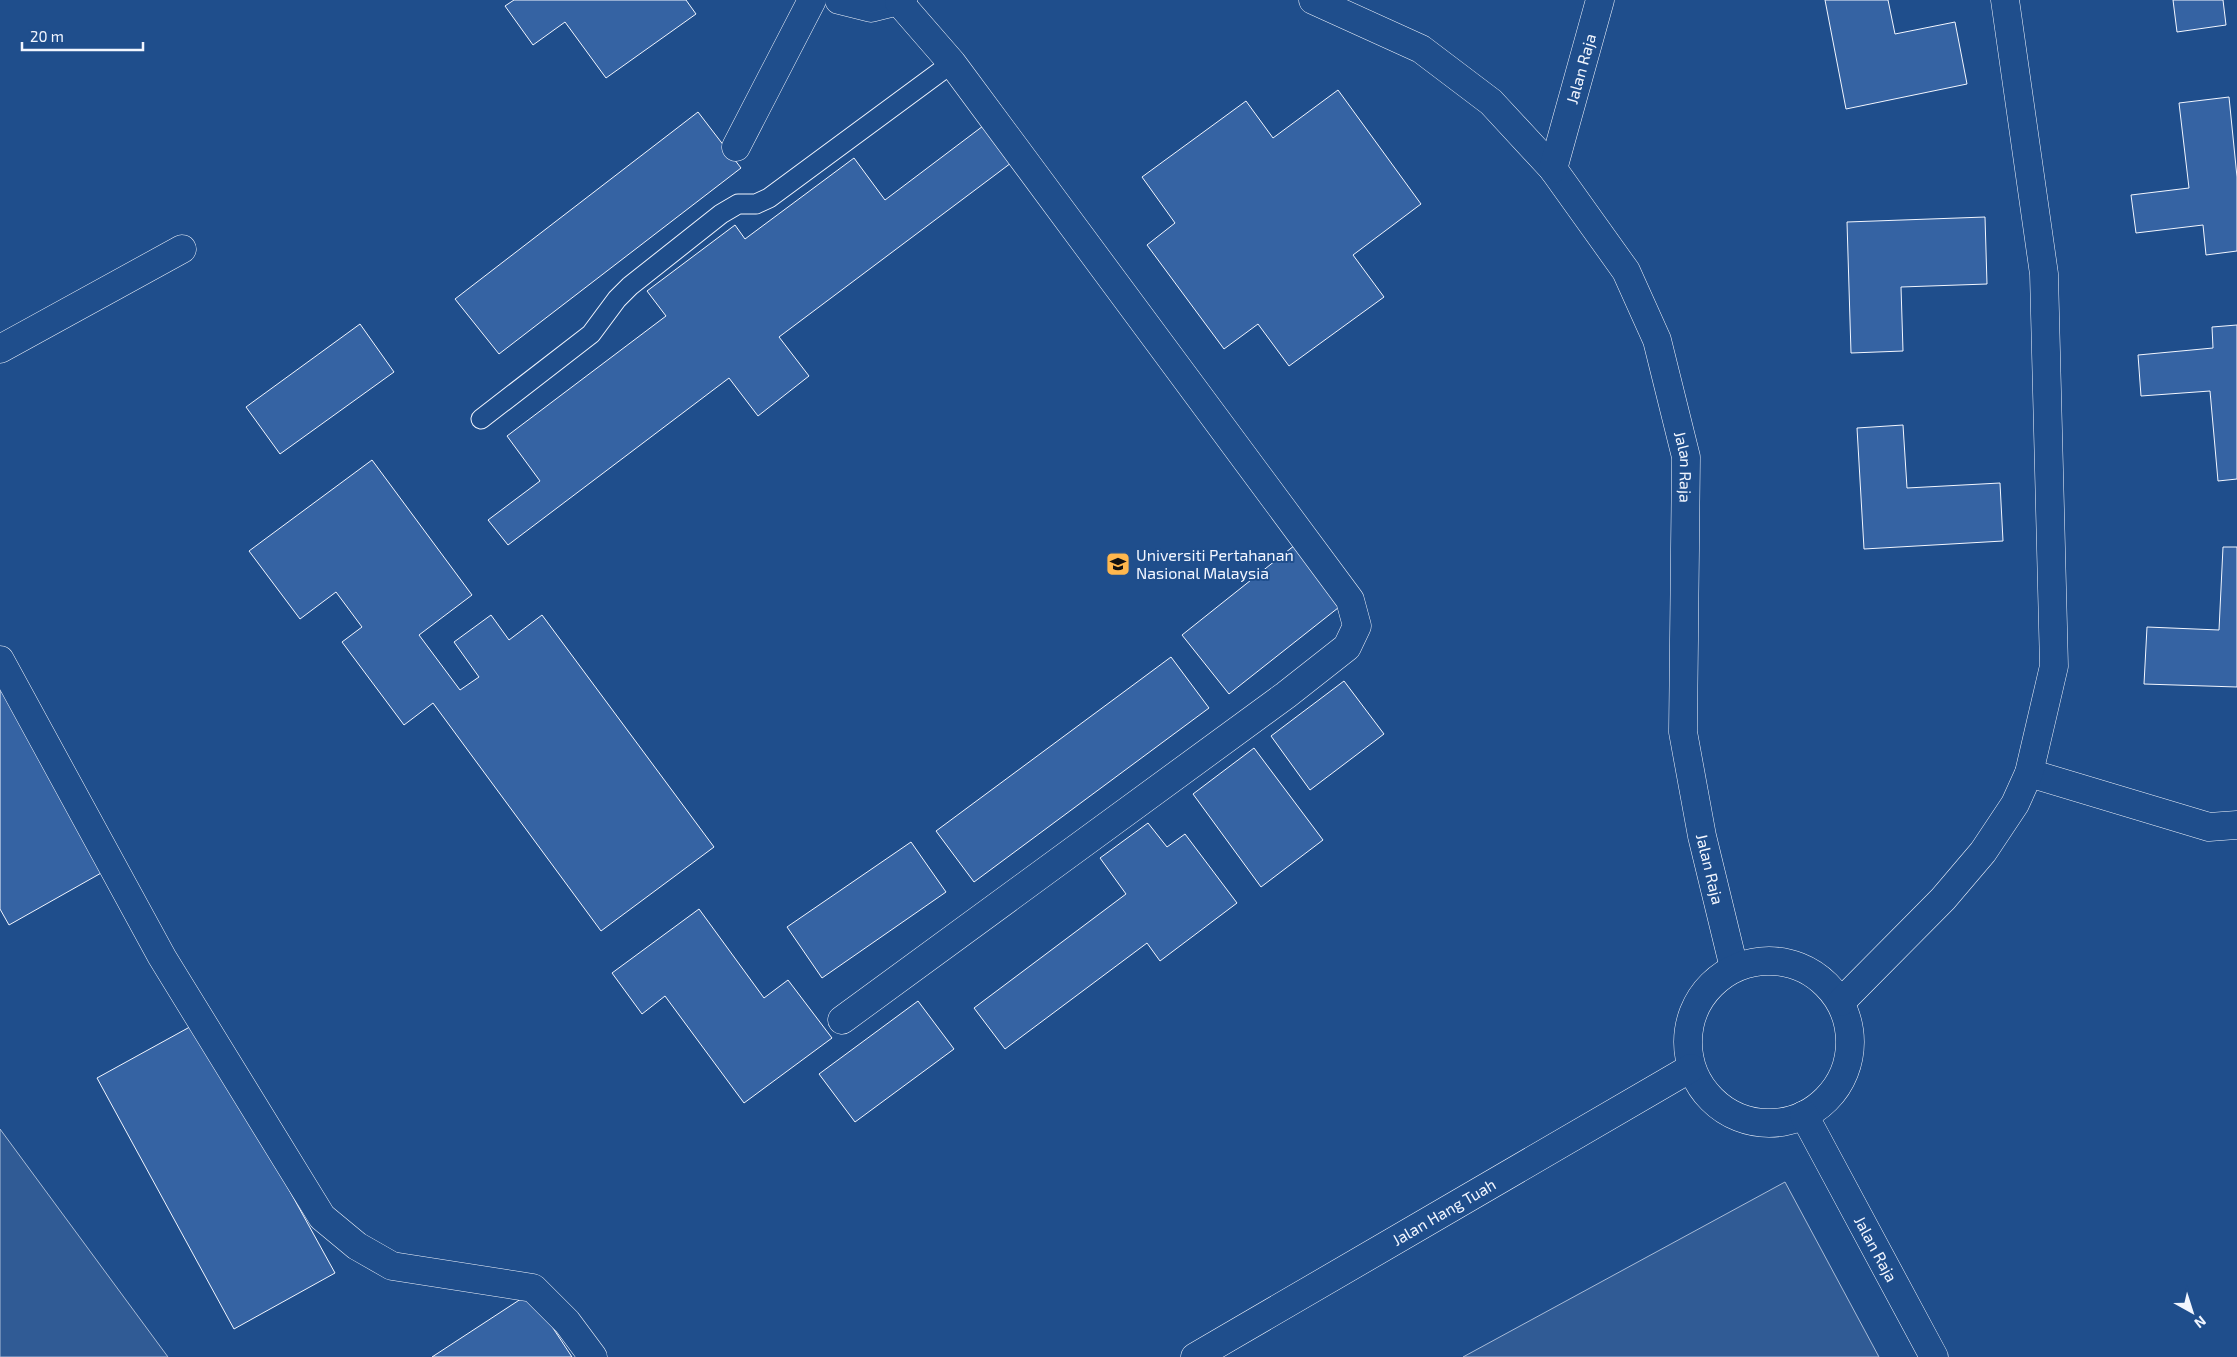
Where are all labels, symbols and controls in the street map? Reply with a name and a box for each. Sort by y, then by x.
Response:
scale bar [22,20,144,52]
text: 20 m [30,27,64,45]
street label: Jalan Raja [1562,31,1599,106]
street label: Jalan Raja [1671,429,1696,503]
place label: Universiti Pertahanan Nasional Malaysia [1136,545,1294,582]
school or university icon: Universiti Pertahanan Nasional Malaysia [1105,551,1131,577]
street label: Jalan Raja [1693,832,1728,906]
street label: Jalan Hang Tuah [1388,1174,1499,1249]
street label: Jalan Raja [1851,1212,1902,1285]
north arrow [2167,1287,2217,1337]
text: N [2191,1313,2210,1332]

